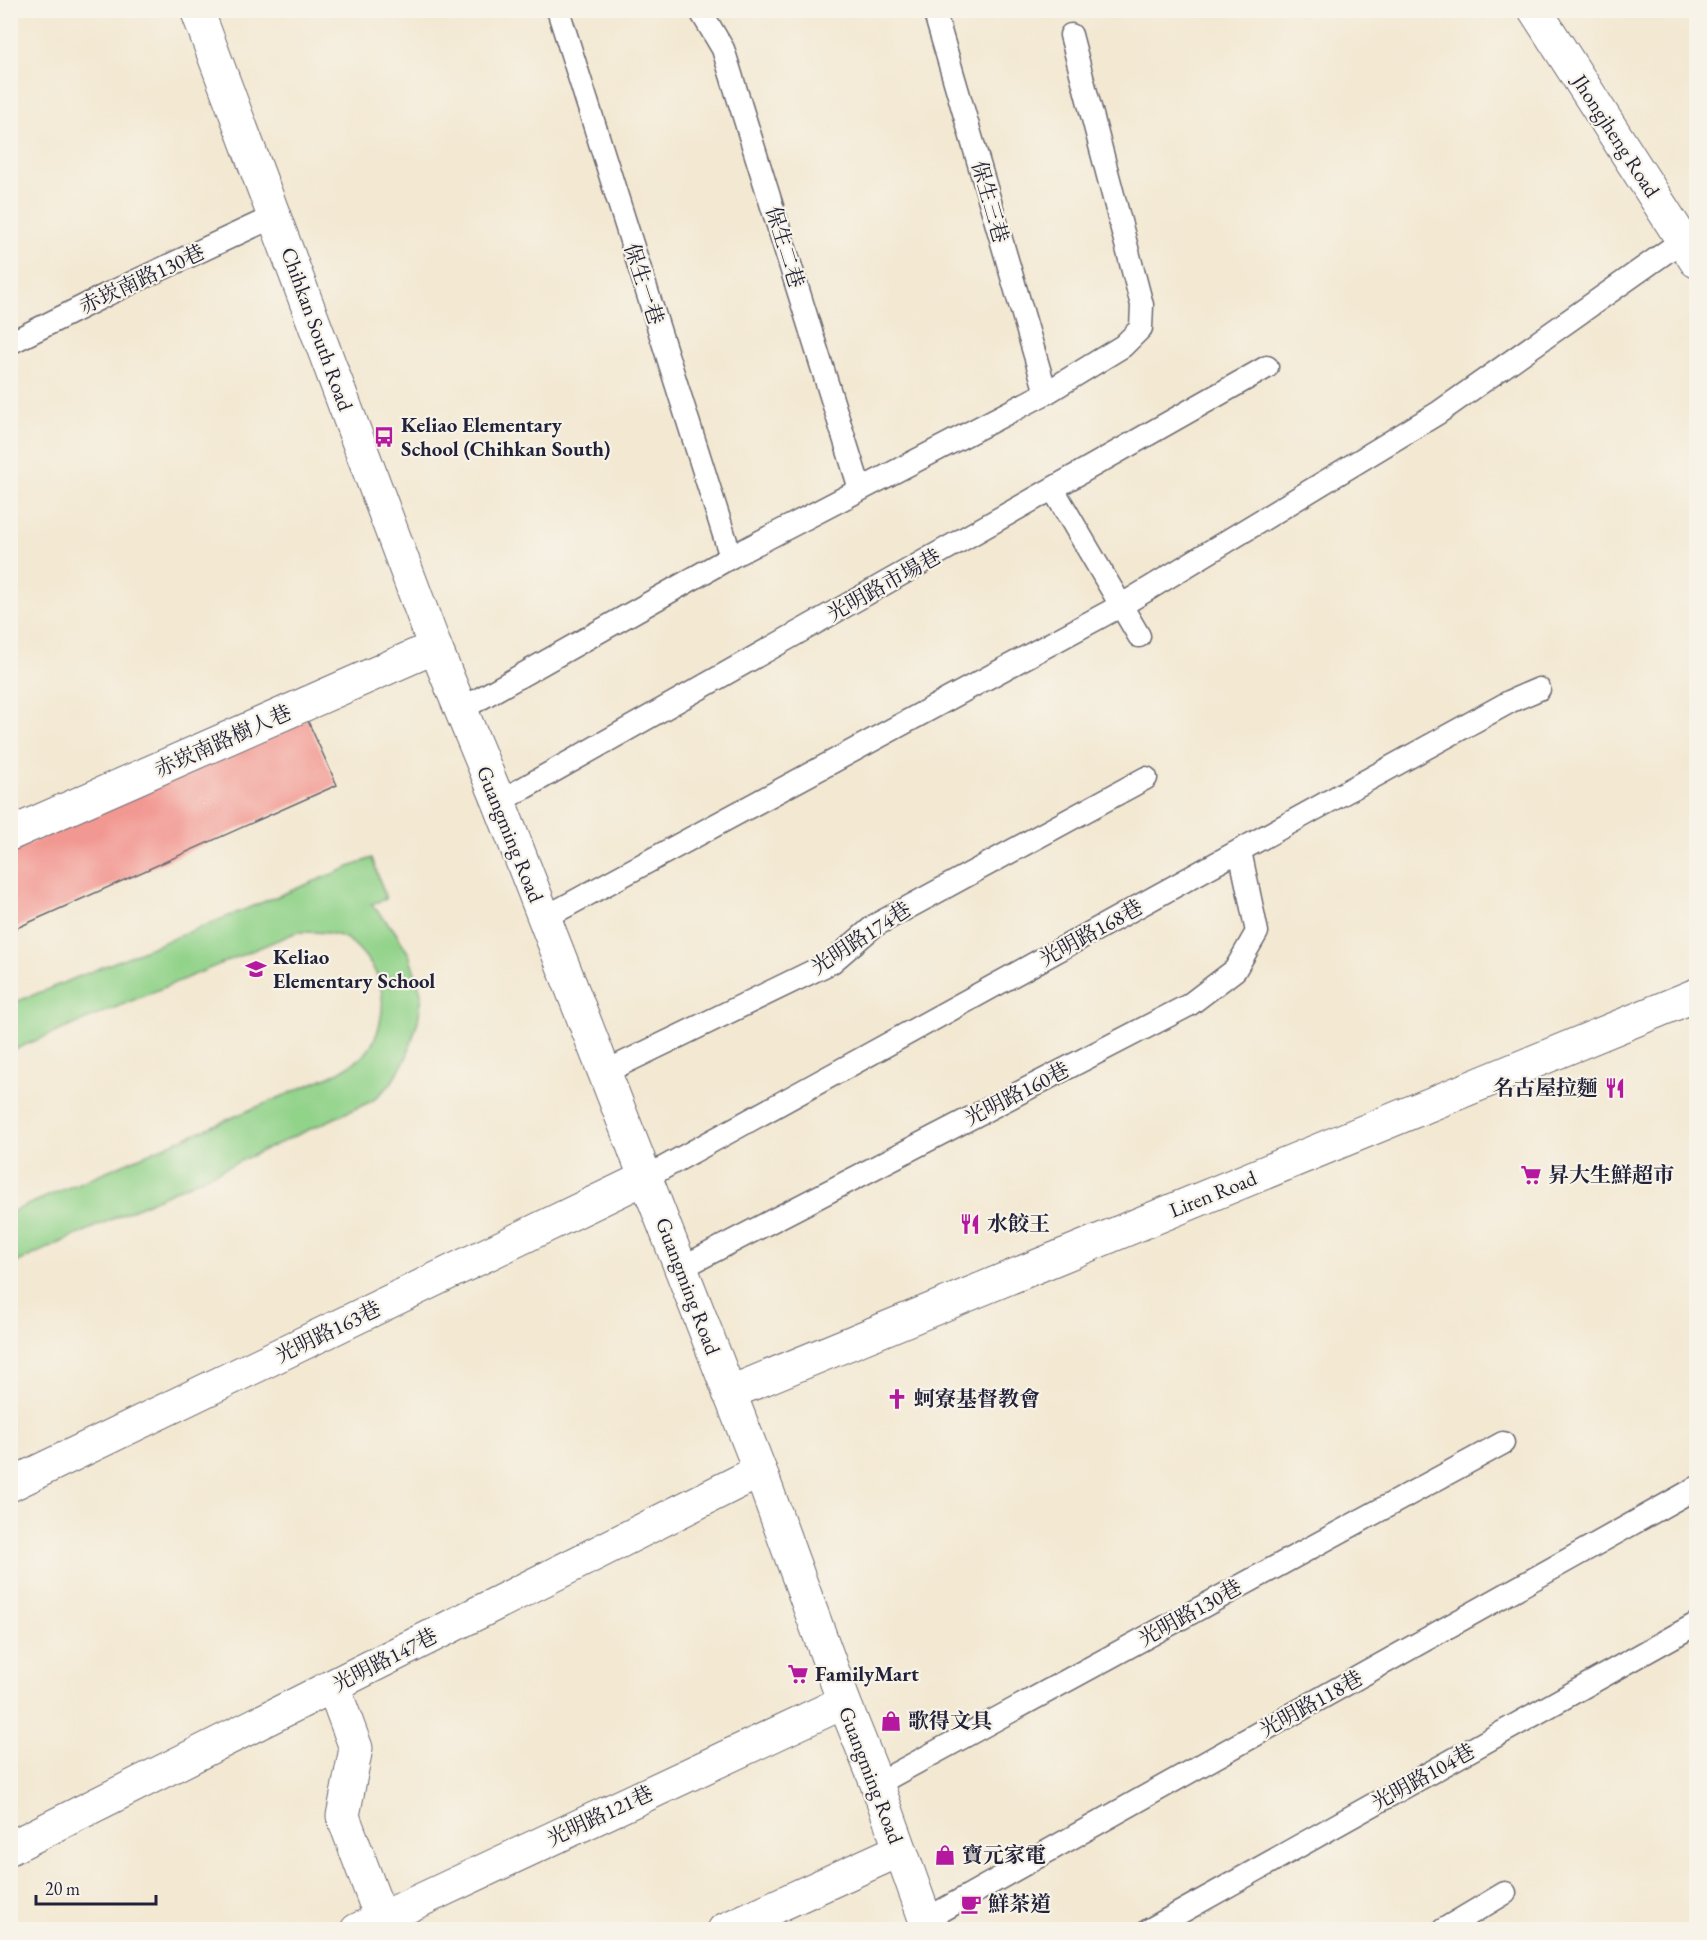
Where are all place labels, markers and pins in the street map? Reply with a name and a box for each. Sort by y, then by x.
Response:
place label: Keliao Elementary School (Chihkan South) [401,411,611,462]
bus stop icon: Keliao Elementary School (Chihkan South) [372,425,396,449]
place label: Keliao Elementary School [273,943,435,994]
school or university icon: Keliao Elementary School [244,957,268,981]
place label: 名古屋拉麵 [1493,1074,1598,1101]
restaurant icon: 名古屋拉麵 [1603,1076,1627,1100]
place label: 昇大生鮮超市 [1548,1161,1674,1188]
supermarket icon: 昇大生鮮超市 [1519,1163,1543,1187]
place label: 水餃王 [987,1210,1050,1237]
restaurant icon: 水餃王 [958,1212,982,1236]
place label: 蚵寮基督教會 [914,1385,1040,1412]
church icon: 蚵寮基督教會 [885,1387,909,1411]
place label: FamilyMart [815,1660,919,1687]
supermarket icon: FamilyMart [786,1662,810,1686]
place label: 歌得文具 [908,1707,992,1734]
shop icon: 歌得文具 [879,1709,903,1733]
place label: 寶元家電 [962,1841,1046,1868]
shop icon: 寶元家電 [933,1843,957,1867]
place label: 鮮茶道 [988,1890,1051,1917]
cafe icon: 鮮茶道 [959,1892,983,1916]

